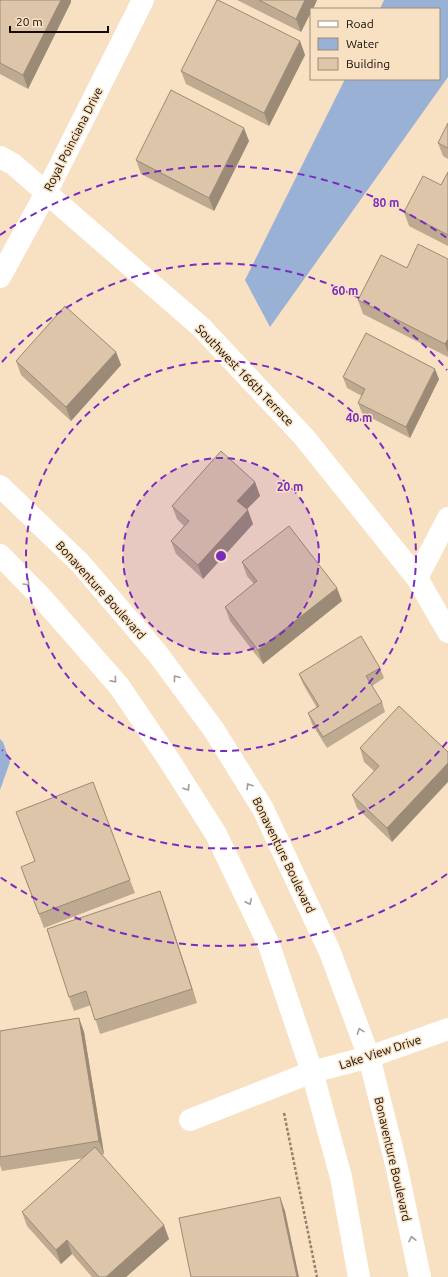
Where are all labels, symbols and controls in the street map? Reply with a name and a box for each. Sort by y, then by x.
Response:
scale bar [10,8,108,34]
legend [310,8,440,80]
text: 20 m [16,15,43,28]
text: Road [346,17,374,30]
text: Water [346,37,379,50]
text: Building [346,57,390,70]
street label: Royal Poinciana Drive [41,85,105,193]
text: 80 m [373,196,399,209]
text: 60 m [332,284,358,297]
street label: Southwest 166th Terrace [193,322,297,428]
text: 40 m [346,411,372,424]
text: 20 m [277,480,303,493]
street label: Bonaventure Boulevard [54,538,148,642]
centre of rings [214,549,228,563]
one-way arrow [22,578,30,586]
one-way arrow [109,675,117,683]
one-way arrow [174,676,181,683]
one-way arrow [246,783,254,790]
one-way arrow [182,784,189,791]
street label: Bonaventure Boulevard [250,795,318,915]
one-way arrow [244,897,251,905]
one-way arrow [356,1028,364,1035]
street label: Lake View Drive [337,1033,423,1071]
street label: Bonaventure Boulevard [372,1096,414,1222]
one-way arrow [408,1236,416,1242]

